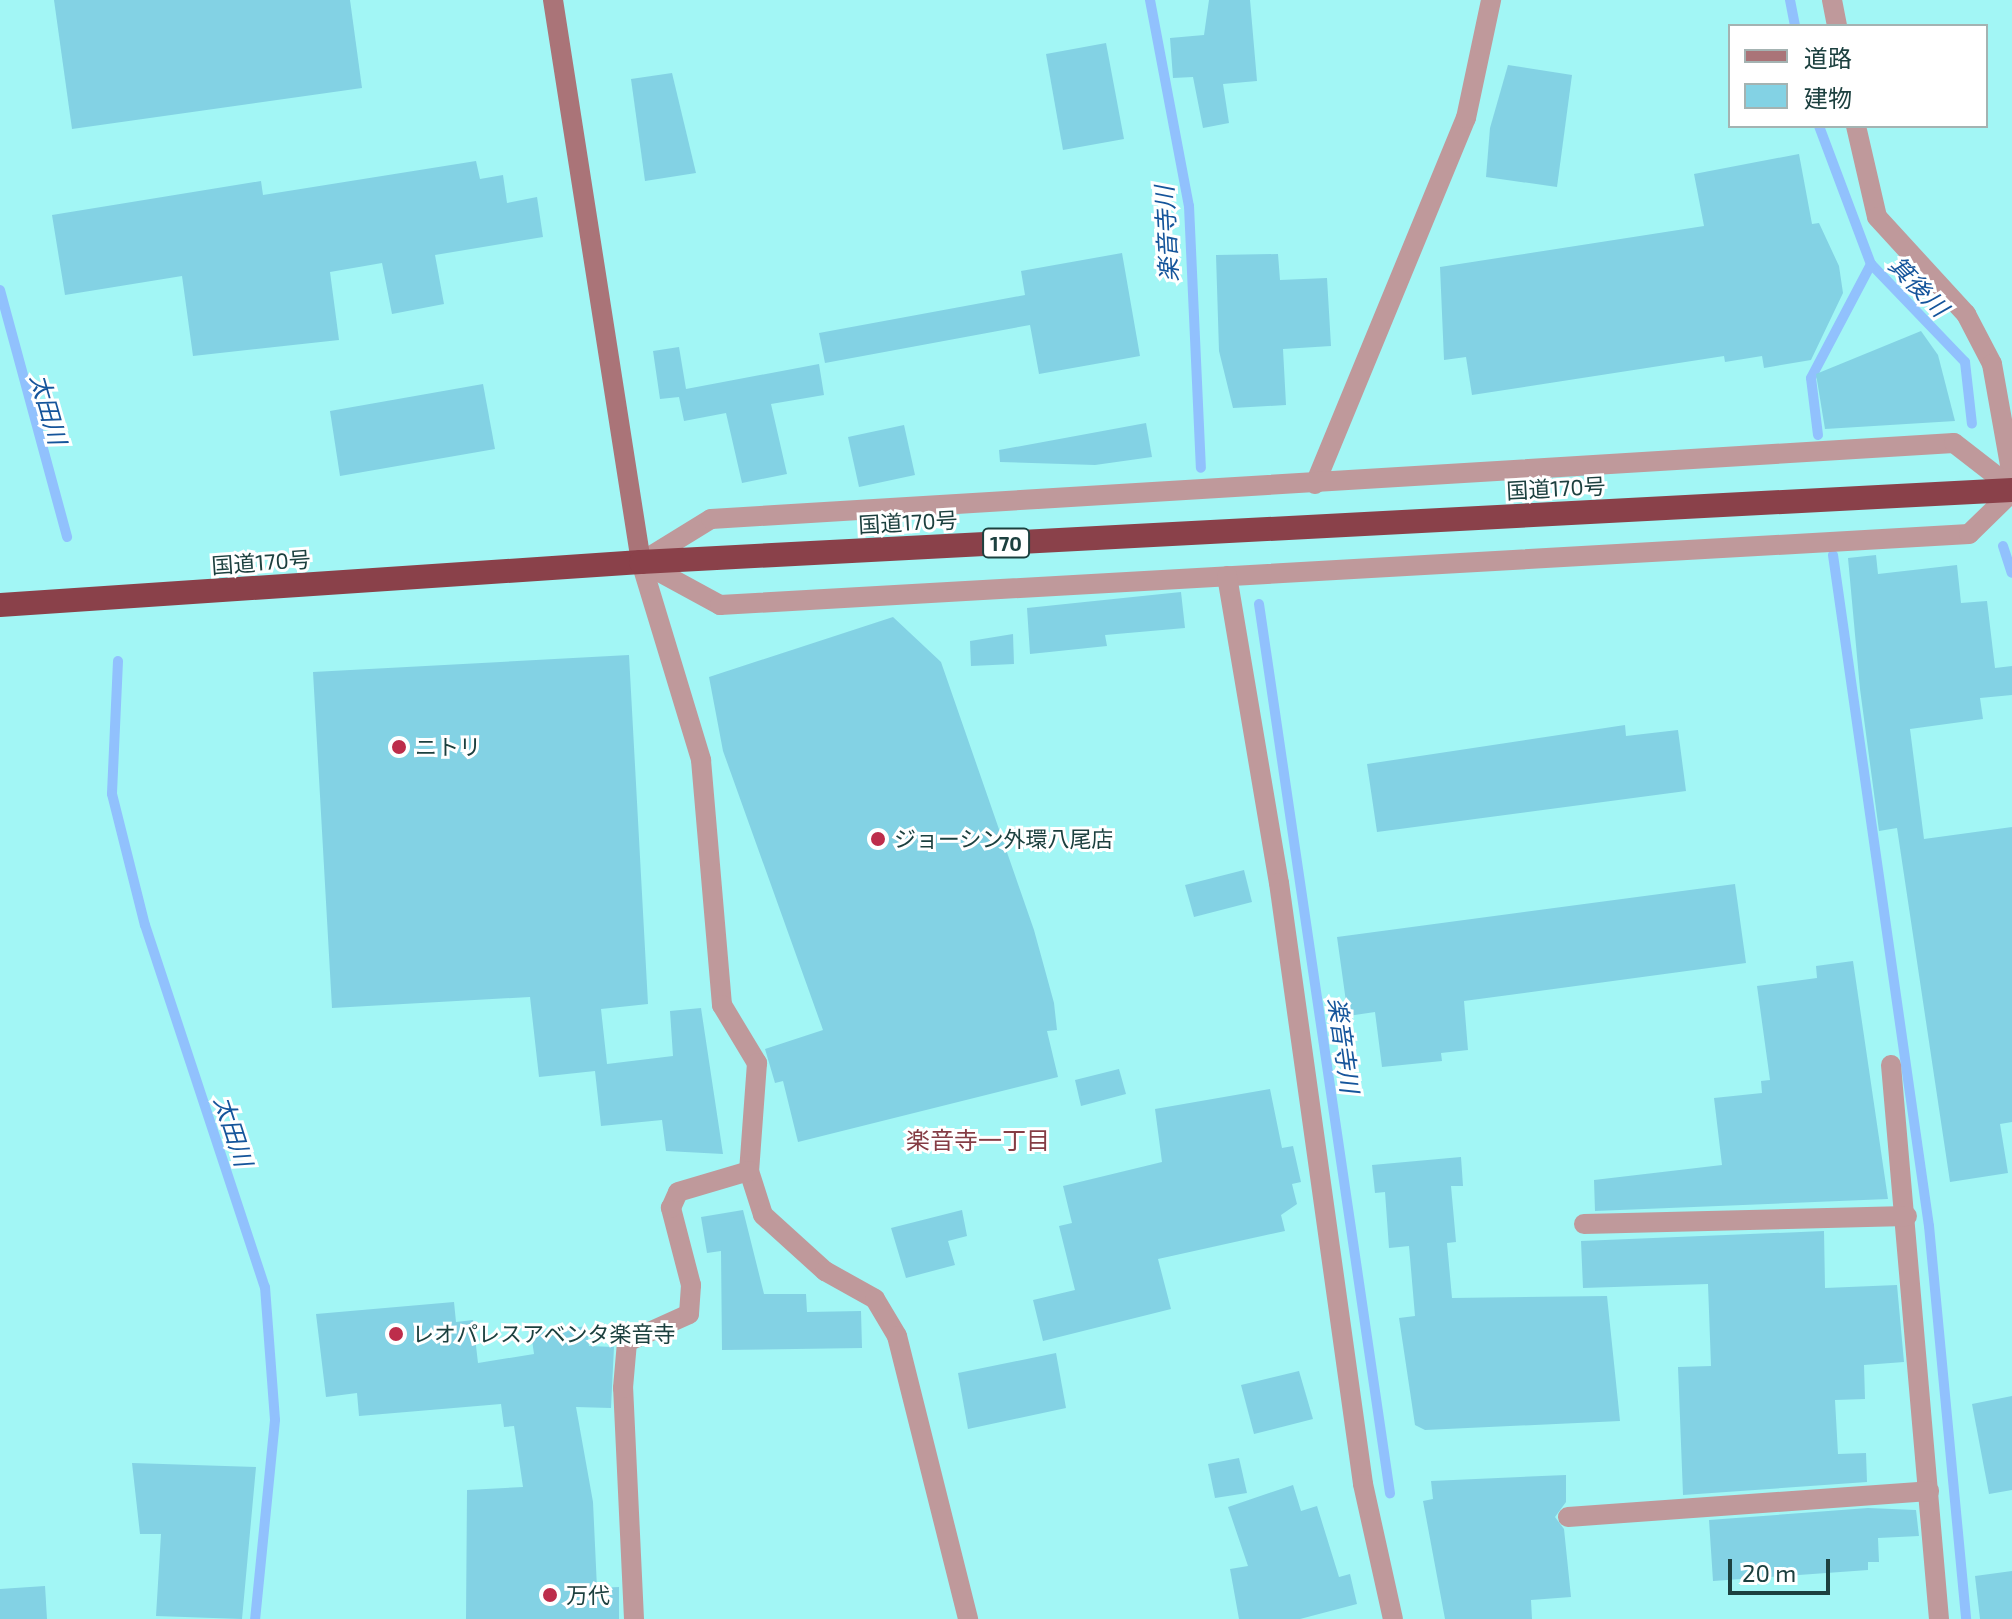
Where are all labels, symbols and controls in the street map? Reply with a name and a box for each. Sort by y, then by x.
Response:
legend [1728,24,1988,128]
text: 道路 [1804,43,1852,72]
text: 建物 [1804,83,1852,112]
water label: 楽音寺川 [1149,185,1183,283]
water label: 箕後川 [1884,250,1954,322]
water label: 太田川 [25,370,73,448]
street label: 国道170号 [1506,472,1606,504]
street label: 国道170号 [858,506,958,538]
road number: 170 [982,527,1030,559]
street label: 国道170号 [211,545,311,579]
place label: ニトリ [415,734,481,760]
marker: ニトリ [390,738,408,756]
place label: ジョーシン外環八尾店 [894,826,1114,852]
marker: ジョーシン外環八尾店 [869,830,887,848]
water label: 楽音寺川 [1323,995,1365,1095]
water label: 太田川 [209,1092,259,1170]
district label: 楽音寺一丁目 [906,1126,1050,1154]
place label: レオパレスアベンタ楽音寺 [412,1321,676,1347]
marker: レオパレスアベンタ楽音寺 [387,1325,405,1343]
scale bar [1732,1543,1834,1593]
text: 20 m [1742,1558,1796,1587]
place label: 万代 [566,1582,610,1608]
marker: 万代 [541,1586,559,1604]

